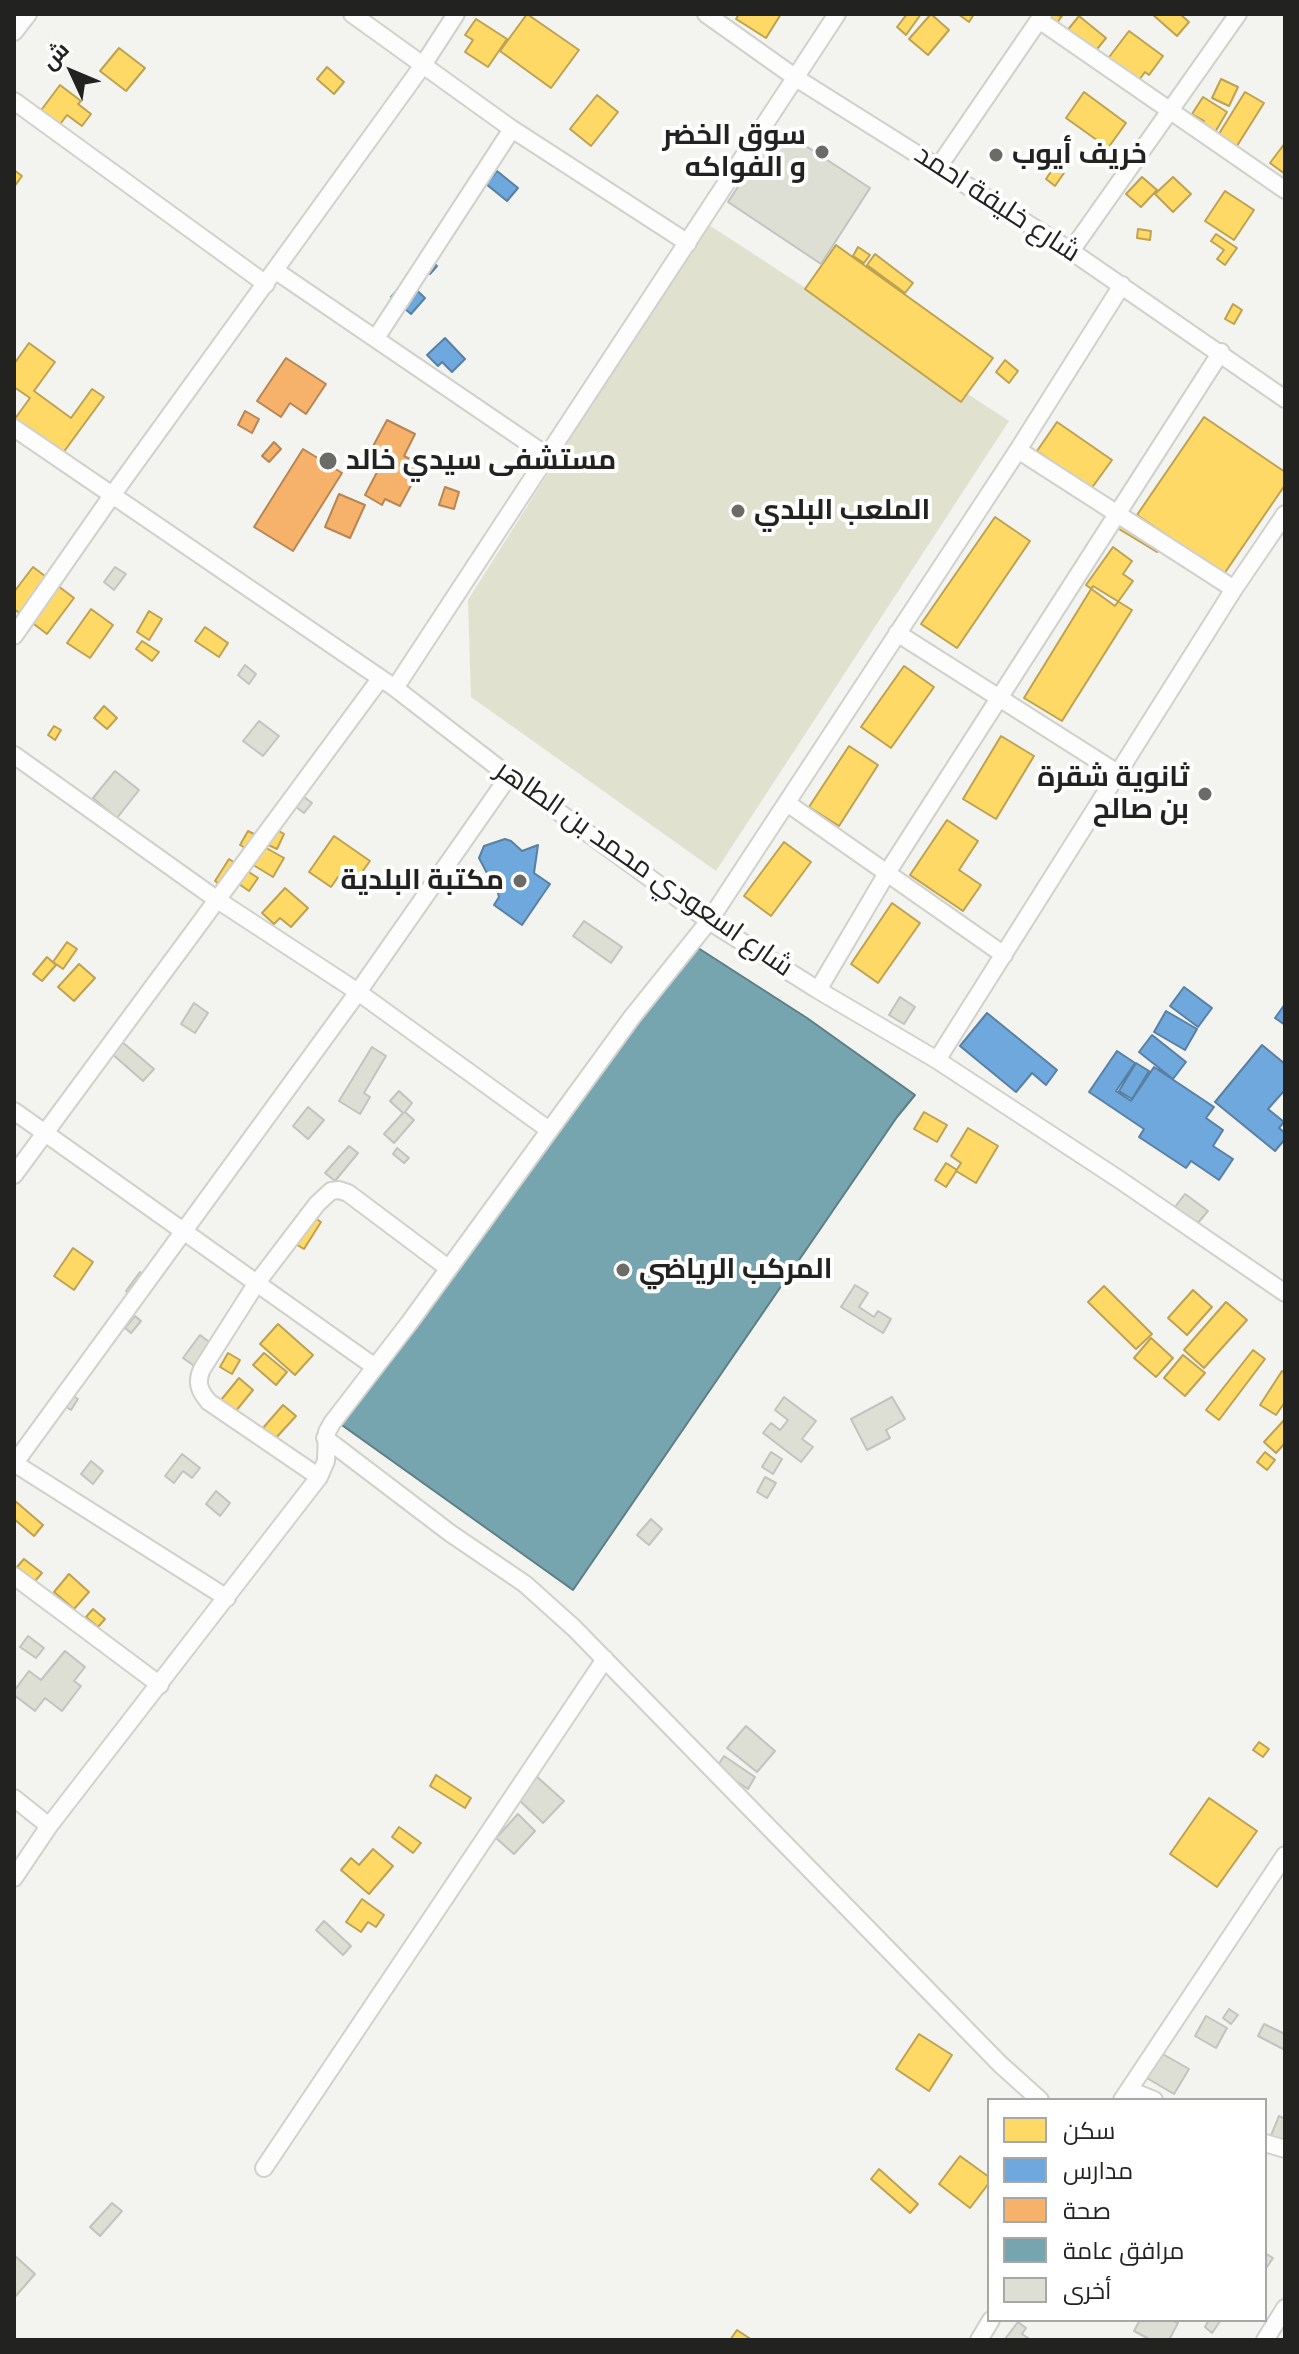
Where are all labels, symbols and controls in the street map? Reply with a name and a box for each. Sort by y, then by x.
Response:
north arrow [32,32,112,112]
text: ش [35,35,75,75]
place label: سوق الخضر و الفواكه [662,119,806,185]
street label: شارع خليفة احمد [908,138,1086,270]
place label: خريف أيوب [1012,138,1147,172]
marker: سوق الخضر و الفواكه [813,143,831,161]
marker: خريف أيوب [987,146,1005,164]
place label: مستشفى سيدي خالد [346,444,616,478]
marker: مستشفى سيدي خالد [317,450,339,472]
place label: الملعب البلدي [754,494,930,528]
marker: الملعب البلدي [729,502,747,520]
street label: شارع اسعودي محمد بن الطاهر [489,753,799,985]
place label: ثانوية شقرة بن صالح [1037,761,1189,827]
marker: ثانوية شقرة بن صالح [1196,785,1214,803]
place label: مكتبة البلدية [341,864,504,898]
marker: مكتبة البلدية [511,872,529,890]
place label: المركب الرياضي [639,1253,832,1287]
marker: المركب الرياضي [614,1261,632,1279]
legend [987,2098,1267,2322]
text: سكن [1063,2115,1115,2146]
text: مدارس [1063,2155,1133,2186]
text: صحة [1063,2195,1111,2226]
text: مرافق عامة [1063,2235,1184,2266]
text: أخرى [1063,2275,1111,2306]

